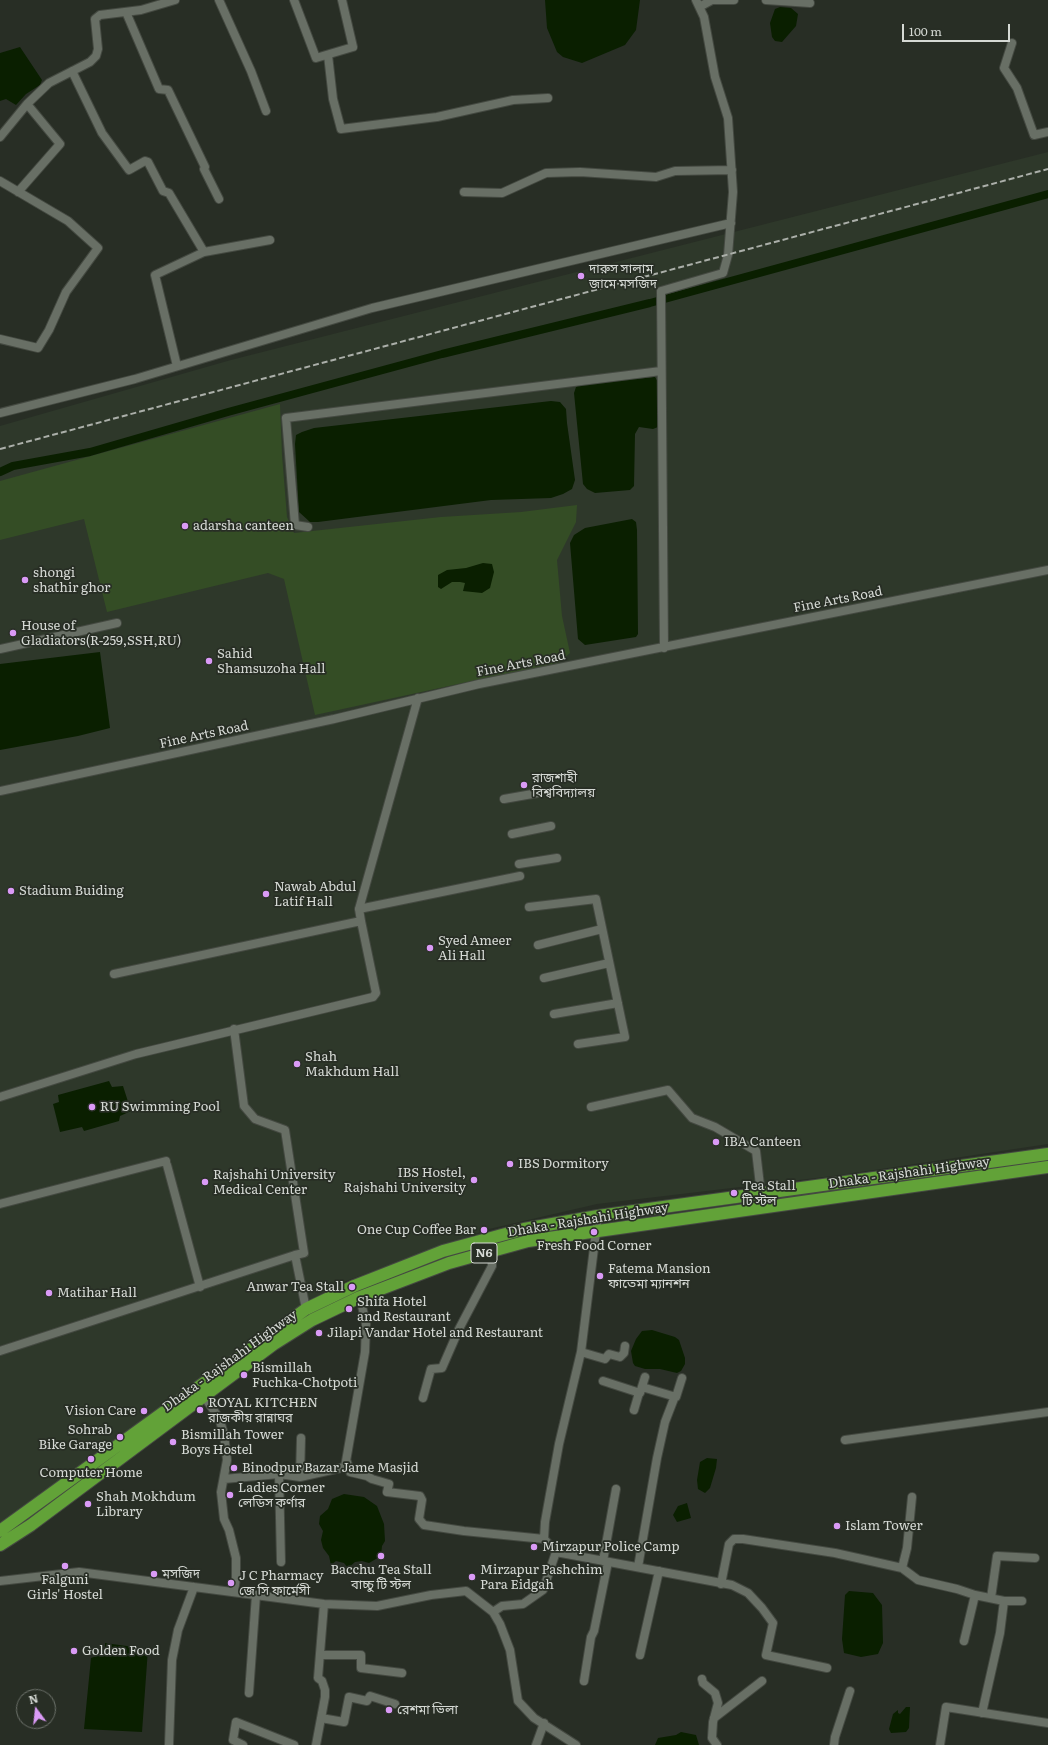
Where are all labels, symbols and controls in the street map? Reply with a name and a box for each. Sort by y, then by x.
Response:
scale bar [904,16,1012,42]
text: 100 m [909,22,942,40]
place label: দারুস সালাম জামে মসজিদ [589,261,657,292]
marker: দারুস সালাম জামে মসজিদ [576,271,586,281]
place label: adarsha canteen [193,518,294,534]
marker: adarsha canteen [180,521,190,531]
place label: shongi shathir ghor [33,565,110,596]
marker: shongi shathir ghor [20,575,30,585]
street label: Fine Arts Road [792,584,884,616]
place label: House of Gladiators(R-259,SSH,RU) [21,618,181,649]
marker: House of Gladiators(R-259,SSH,RU) [8,628,18,638]
place label: Sahid Shamsuzoha Hall [217,646,325,677]
street label: Fine Arts Road [475,648,567,680]
marker: Sahid Shamsuzoha Hall [204,656,214,666]
street label: Fine Arts Road [158,718,250,752]
place label: রাজশাহী বিশ্ববিদ্যালয় [532,770,595,801]
marker: রাজশাহী বিশ্ববিদ্যালয় [519,780,529,790]
place label: Nawab Abdul Latif Hall [274,879,356,910]
place label: Stadium Buiding [19,883,124,899]
marker: Stadium Buiding [6,886,16,896]
marker: Nawab Abdul Latif Hall [261,889,271,899]
place label: Syed Ameer Ali Hall [438,933,511,964]
marker: Syed Ameer Ali Hall [425,943,435,953]
place label: Shah Makhdum Hall [305,1049,399,1080]
marker: Shah Makhdum Hall [292,1059,302,1069]
place label: RU Swimming Pool [100,1099,220,1115]
marker: RU Swimming Pool [87,1102,97,1112]
place label: IBA Canteen [724,1134,801,1150]
marker: IBA Canteen [711,1137,721,1147]
street label: Dhaka - Rajshahi Highway [827,1154,991,1192]
place label: IBS Dormitory [518,1156,609,1172]
marker: IBS Dormitory [505,1159,515,1169]
place label: IBS Hostel, Rajshahi University [343,1165,466,1196]
place label: Rajshahi University Medical Center [213,1167,336,1198]
marker: IBS Hostel, Rajshahi University [469,1175,479,1185]
marker: Rajshahi University Medical Center [200,1177,210,1187]
place label: Tea Stall টি স্টল [742,1178,796,1209]
marker: Tea Stall টি স্টল [729,1188,739,1198]
street label: Dhaka - Rajshahi Highway [506,1200,670,1240]
place label: One Cup Coffee Bar [357,1222,476,1238]
marker: One Cup Coffee Bar [479,1225,489,1235]
marker: Fresh Food Corner [589,1227,599,1237]
place label: Fresh Food Corner [537,1238,651,1254]
road number: N6 [471,1243,497,1263]
place label: Fatema Mansion ফাতেমা ম্যানশন [608,1261,711,1292]
marker: Fatema Mansion ফাতেমা ম্যানশন [595,1271,605,1281]
place label: Anwar Tea Stall [246,1279,344,1295]
marker: Anwar Tea Stall [347,1282,357,1292]
place label: Matihar Hall [57,1285,137,1301]
marker: Matihar Hall [44,1288,54,1298]
place label: Shifa Hotel and Restaurant [357,1294,451,1325]
marker: Shifa Hotel and Restaurant [344,1304,354,1314]
street label: Dhaka - Rajshahi Highway [160,1307,300,1415]
place label: Jilapi Vandar Hotel and Restaurant [327,1325,543,1341]
marker: Jilapi Vandar Hotel and Restaurant [314,1328,324,1338]
place label: Bismillah Fuchka-Chotpoti [252,1360,357,1391]
marker: Bismillah Fuchka-Chotpoti [239,1370,249,1380]
place label: ROYAL KITCHEN রাজকীয় রান্নাঘর [208,1395,318,1426]
place label: Vision Care [65,1403,136,1419]
marker: ROYAL KITCHEN রাজকীয় রান্নাঘর [195,1405,205,1415]
marker: Vision Care [139,1406,149,1416]
place label: Sohrab Bike Garage [38,1422,112,1453]
place label: Bismillah Tower Boys Hostel [181,1427,284,1458]
marker: Sohrab Bike Garage [115,1432,125,1442]
marker: Bismillah Tower Boys Hostel [168,1437,178,1447]
marker: Computer Home [86,1454,96,1464]
place label: Binodpur Bazar Jame Masjid [242,1460,419,1476]
marker: Binodpur Bazar Jame Masjid [229,1463,239,1473]
place label: Computer Home [40,1465,142,1481]
place label: Ladies Corner লেডিস কর্ণার [238,1480,325,1511]
place label: Shah Mokhdum Library [96,1489,196,1520]
marker: Ladies Corner লেডিস কর্ণার [225,1490,235,1500]
marker: Shah Mokhdum Library [83,1499,93,1509]
place label: Islam Tower [845,1518,923,1534]
marker: Islam Tower [832,1521,842,1531]
place label: Mirzapur Police Camp [542,1539,680,1555]
marker: Mirzapur Police Camp [529,1542,539,1552]
marker: Bacchu Tea Stall বাচ্চু টি স্টল [376,1551,386,1561]
marker: Falguni Girls' Hostel [60,1561,70,1571]
place label: Bacchu Tea Stall বাচ্চু টি স্টল [331,1562,431,1593]
place label: Mirzapur Pashchim Para Eidgah [480,1562,603,1593]
place label: মসজিদ [162,1566,200,1582]
place label: J C Pharmacy জে সি ফার্মেসী [239,1568,323,1599]
marker: মসজিদ [149,1569,159,1579]
place label: Falguni Girls' Hostel [27,1572,103,1603]
marker: Mirzapur Pashchim Para Eidgah [467,1572,477,1582]
marker: J C Pharmacy জে সি ফার্মেসী [226,1578,236,1588]
place label: Golden Food [82,1643,160,1659]
marker: Golden Food [69,1646,79,1656]
north arrow [16,1689,56,1729]
text: N [27,1689,40,1707]
place label: রেশমা ভিলা [397,1702,458,1718]
marker: রেশমা ভিলা [384,1705,394,1715]

